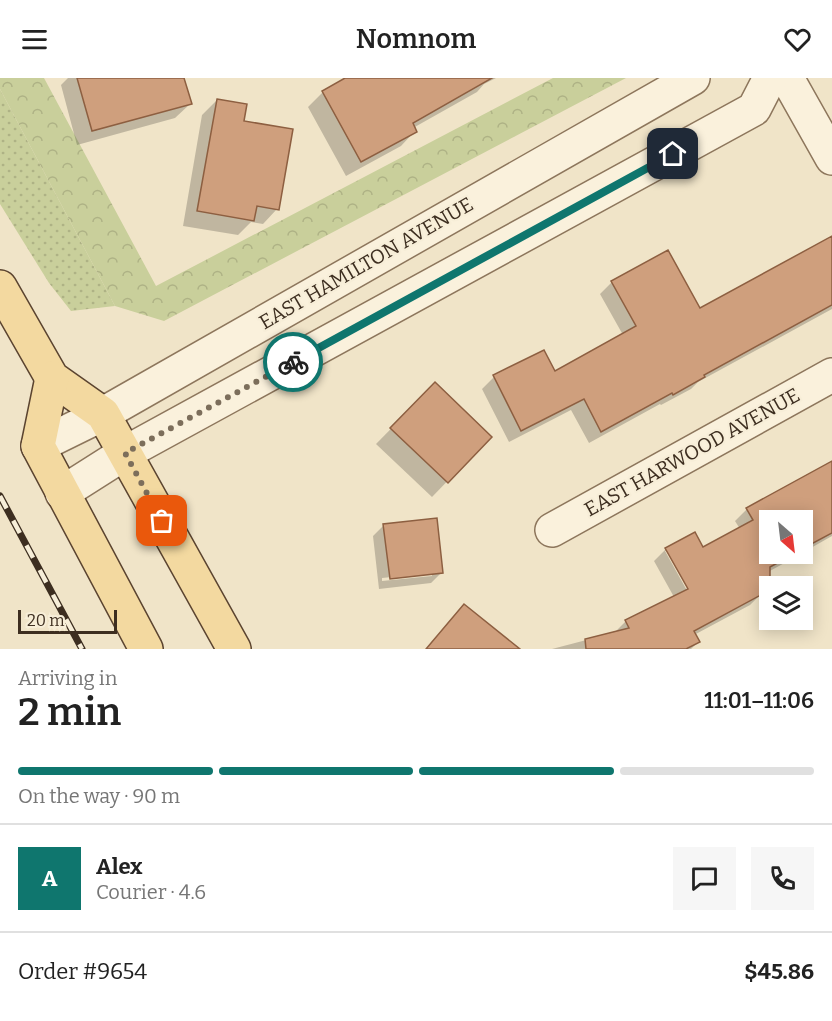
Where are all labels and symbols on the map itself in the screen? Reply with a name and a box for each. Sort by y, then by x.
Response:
pin [647,128,698,179]
street label: EAST HAMILTON AVENUE [255,192,477,334]
courier [263,332,323,392]
street label: EAST HARWOOD AVENUE [580,383,804,521]
pin [136,495,187,546]
north arrow [759,510,813,564]
scale bar [18,607,117,634]

